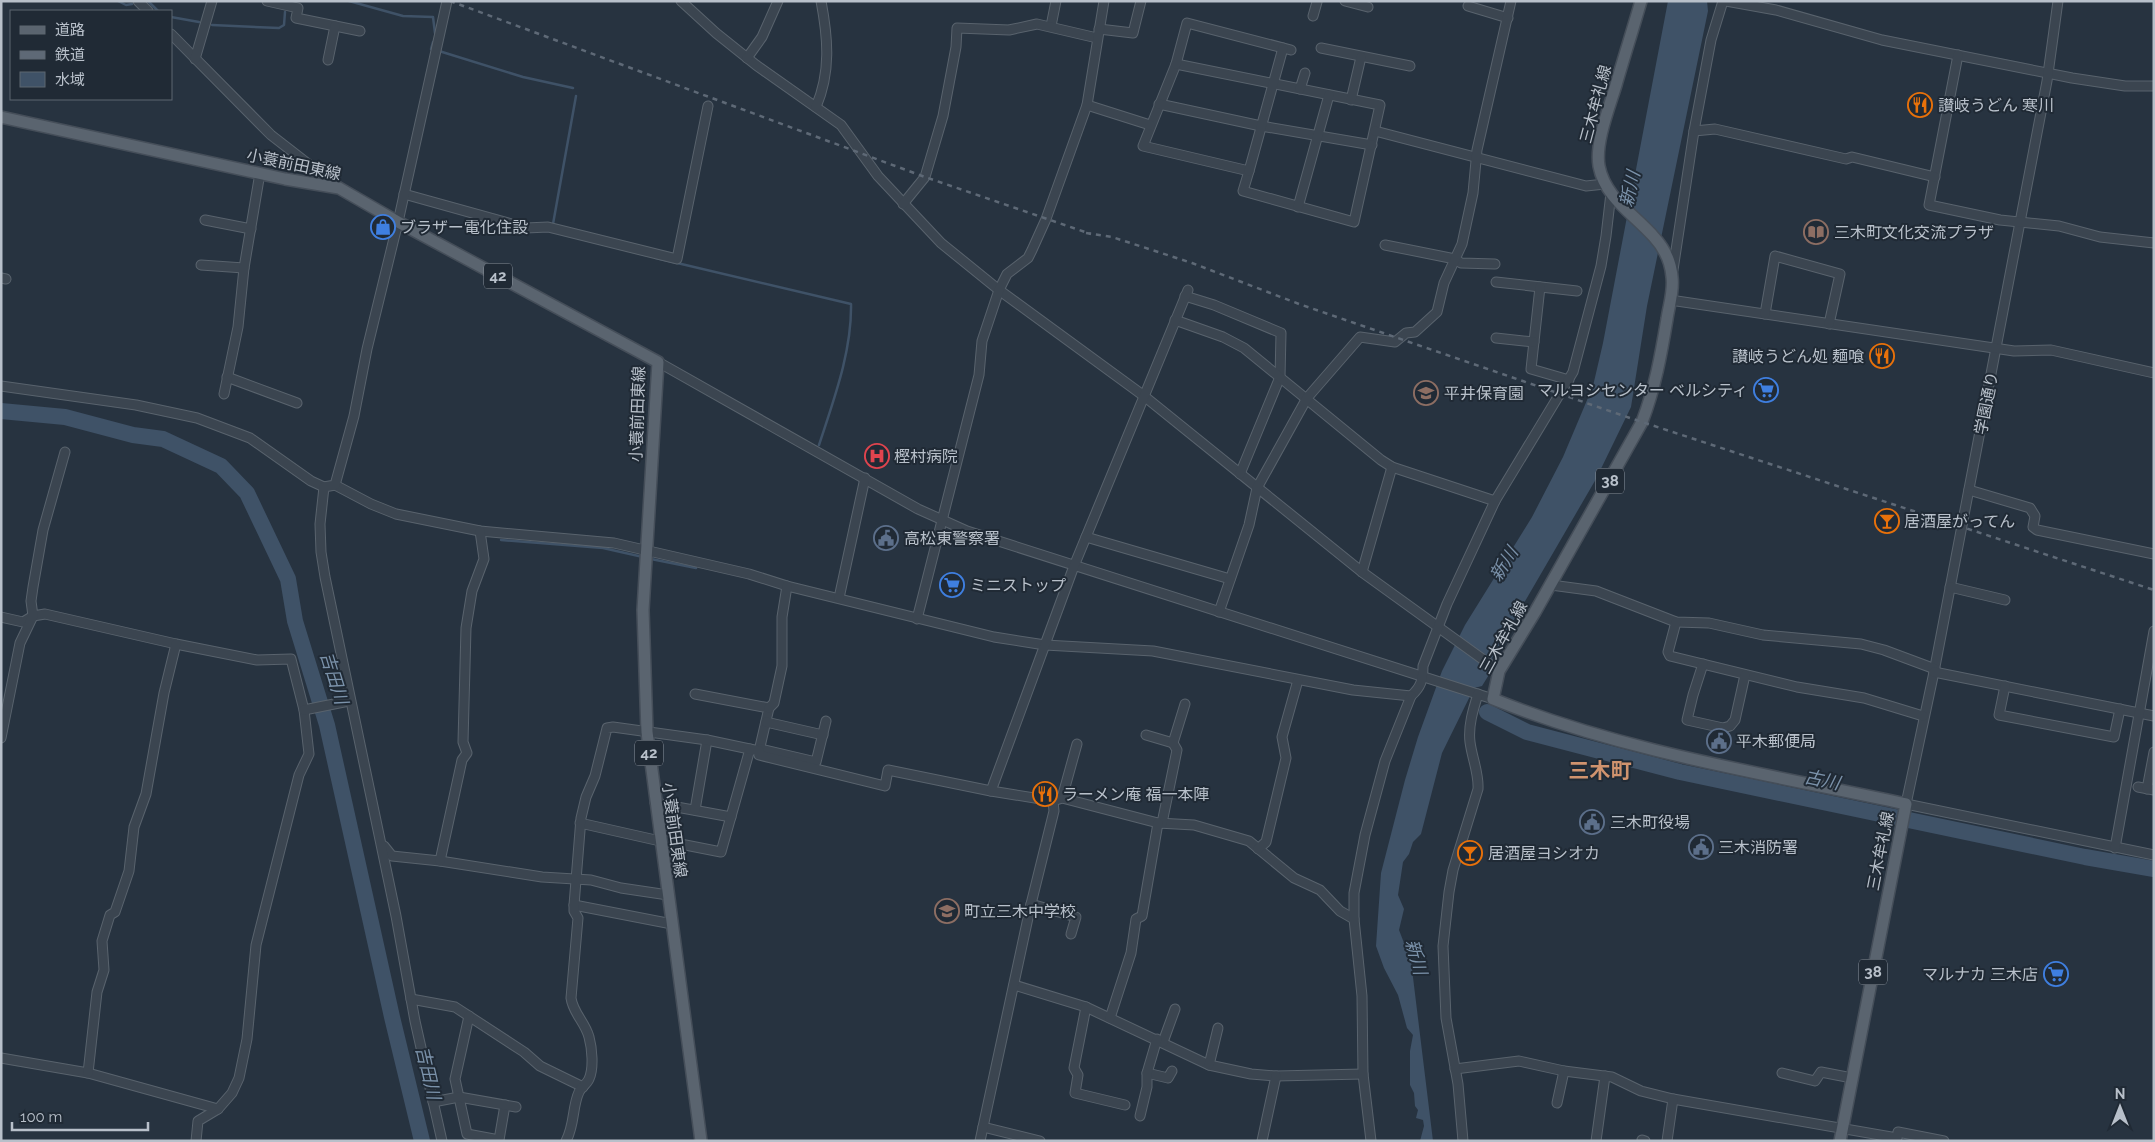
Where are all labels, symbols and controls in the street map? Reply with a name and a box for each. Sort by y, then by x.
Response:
legend [10,10,172,100]
text: 道路 [55,21,85,39]
text: 鉄道 [55,46,85,64]
street label: 三木牟礼線 [1576,63,1615,145]
text: 水域 [55,71,85,89]
restaurant icon: 讃岐うどん 寒川 [1907,92,1933,118]
place label: 讃岐うどん 寒川 [1938,96,2054,115]
street label: 小蓑前田東線 [245,145,343,184]
water label: 新川 [1615,167,1644,209]
shop icon: ブラザー電化住設 [370,214,396,240]
place label: ブラザー電化住設 [400,218,528,237]
library icon: 三木町文化交流プラザ [1803,219,1829,245]
place label: 三木町文化交流プラザ [1834,223,1994,242]
road number: 42 [484,264,512,288]
restaurant icon: 讃岐うどん処 麺喰 [1869,343,1895,369]
place label: 讃岐うどん処 麺喰 [1732,347,1864,366]
street label: 小蓑前田東線 [626,366,649,462]
street label: 学園通り [1971,370,2002,436]
supermarket icon: マルヨシセンター ベルシティ [1753,377,1779,403]
school or university icon: 平井保育園 [1413,380,1439,406]
place label: マルヨシセンター ベルシティ [1537,381,1748,400]
place label: 平井保育園 [1444,384,1524,403]
hospital icon: 樫村病院 [864,443,890,469]
place label: 樫村病院 [894,447,958,466]
road number: 38 [1596,468,1624,494]
bar icon: 居酒屋がってん [1874,508,1900,534]
place label: 居酒屋がってん [1904,512,2015,531]
public building icon: 高松東警察署 [873,525,899,551]
place label: 高松東警察署 [904,529,1000,548]
water label: 新川 [1485,541,1523,585]
supermarket icon: ミニストップ [939,572,965,598]
place label: ミニストップ [970,576,1066,595]
street label: 三木牟礼線 [1476,598,1531,677]
water label: 吉田川 [317,649,353,709]
public building icon: 平木郵便局 [1706,728,1732,754]
place label: 平木郵便局 [1736,732,1816,751]
road number: 42 [635,740,663,766]
district label: 三木町 [1569,758,1632,783]
water label: 古川 [1802,765,1844,794]
street label: 小蓑前田東線 [658,781,691,879]
restaurant icon: ラーメン庵 福一本陣 [1032,781,1058,807]
place label: ラーメン庵 福一本陣 [1062,785,1209,804]
public building icon: 三木町役場 [1579,809,1605,835]
street label: 三木牟礼線 [1864,810,1897,892]
place label: 三木町役場 [1610,813,1690,832]
public building icon: 三木消防署 [1688,834,1714,860]
place label: 三木消防署 [1718,838,1798,857]
bar icon: 居酒屋ヨシオカ [1457,840,1483,866]
place label: 居酒屋ヨシオカ [1488,844,1600,863]
school or university icon: 町立三木中学校 [934,898,960,924]
place label: 町立三木中学校 [964,902,1076,921]
water label: 新川 [1402,937,1432,979]
road number: 38 [1859,960,1887,984]
supermarket icon: マルナカ 三木店 [2043,961,2069,987]
place label: マルナカ 三木店 [1922,965,2038,984]
water label: 吉田川 [412,1044,445,1104]
north arrow [2095,1082,2145,1132]
text: N [2115,1086,2125,1102]
scale bar [12,1100,149,1132]
text: 100 m [20,1108,62,1126]

